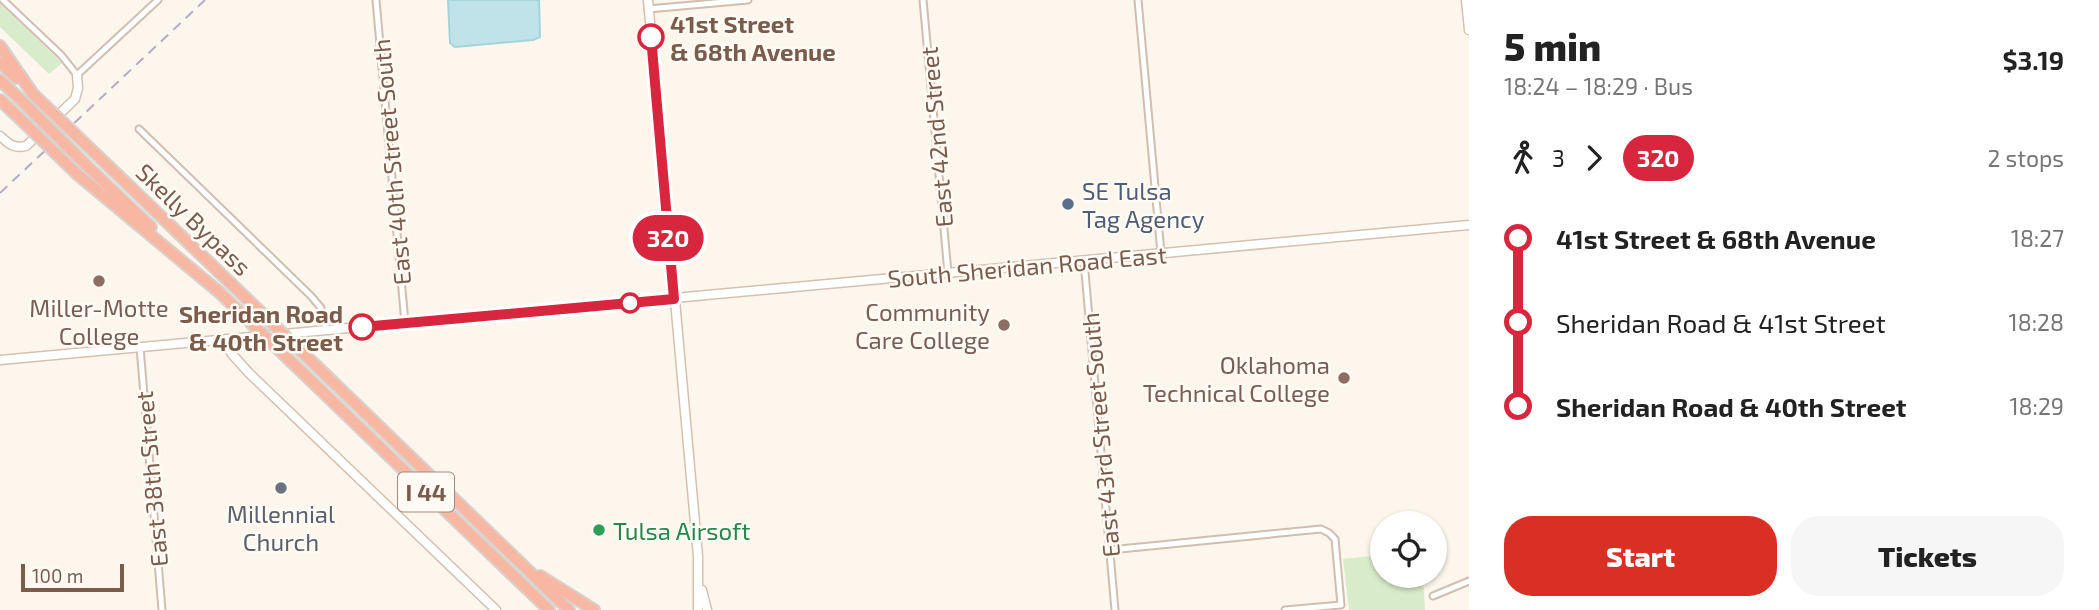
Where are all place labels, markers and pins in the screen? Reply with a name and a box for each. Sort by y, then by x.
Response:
place label: 41st Street & 68th Avenue [670,9,836,66]
marker: 41st Street & 68th Avenue [638,24,664,50]
place label: SE Tulsa Tag Agency [1082,176,1205,233]
marker: SE Tulsa Tag Agency [1060,196,1076,212]
marker: Miller-Motte College [91,273,107,289]
place label: Miller-Motte College [29,293,169,350]
unlabelled marker [620,293,640,313]
place label: Community Care College [855,297,990,354]
place label: Sheridan Road & 40th Street [179,299,343,356]
marker: Sheridan Road & 40th Street [349,314,375,340]
marker: Community Care College [996,317,1012,333]
place label: Oklahoma Technical College [1143,350,1330,407]
marker: Oklahoma Technical College [1336,370,1352,386]
marker: Millennial Church [273,480,289,496]
place label: Millennial Church [227,499,335,556]
place label: Tulsa Airsoft [613,516,750,545]
marker: Tulsa Airsoft [591,522,607,538]

